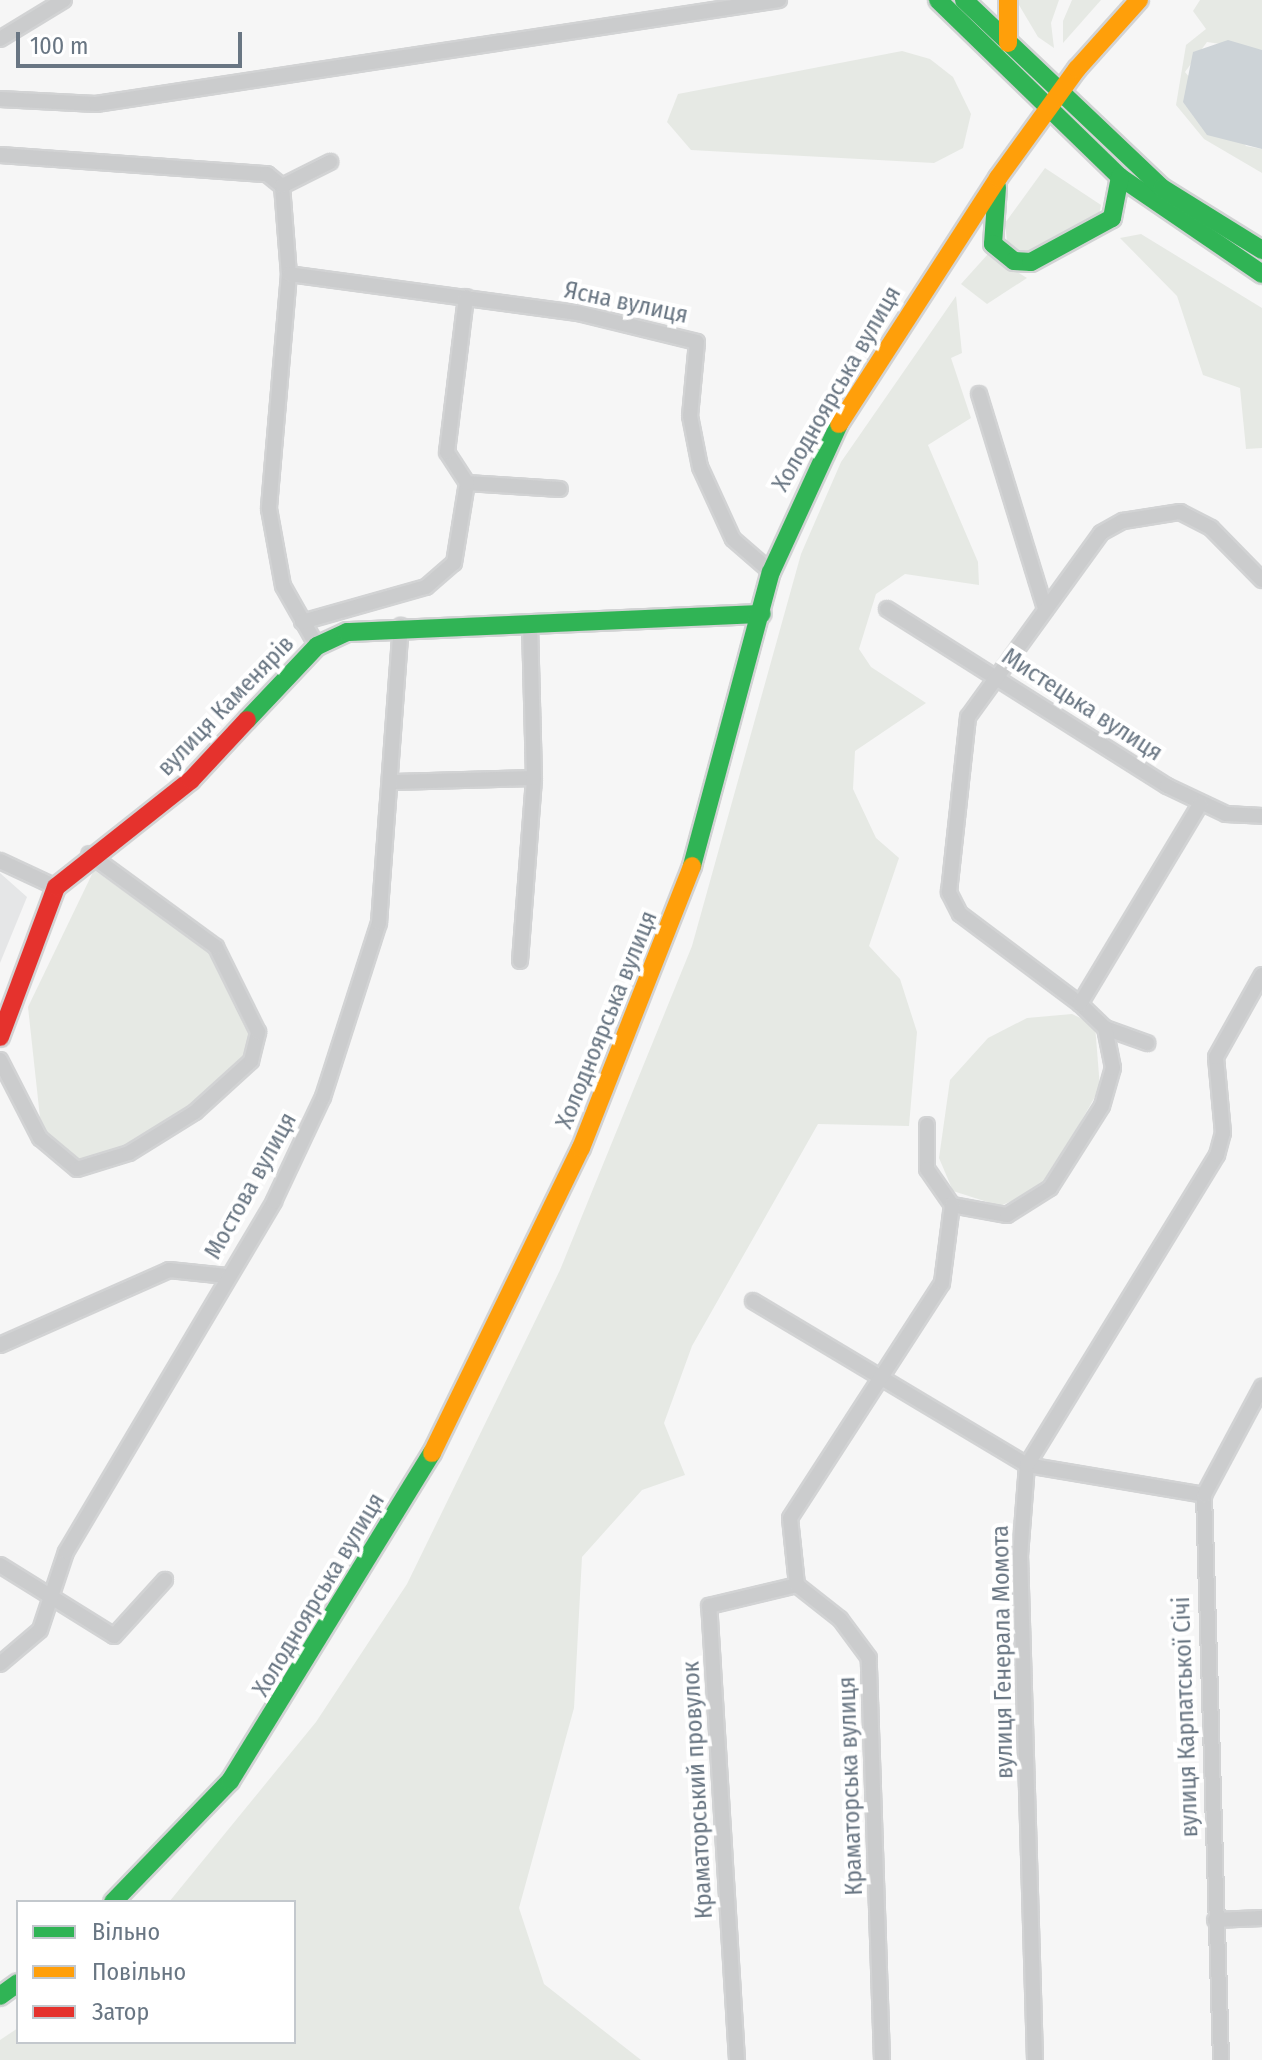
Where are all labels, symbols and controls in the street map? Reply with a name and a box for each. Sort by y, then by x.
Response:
scale bar [20,16,246,66]
text: 100 m [30,32,88,60]
street label: Ясна вулиця [562,276,690,330]
street label: Холодноярська вулиця [767,281,907,497]
street label: вулиця Каменярів [152,630,300,782]
street label: Мистецька вулиця [996,642,1168,768]
street label: Холодноярська вулиця [550,907,664,1133]
street label: Мостова вулиця [199,1108,303,1264]
street label: Холодноярська вулиця [247,1488,391,1702]
street label: вулиця Генерала Момота [986,1525,1020,1779]
street label: вулиця Карпатської Січі [1167,1596,1205,1838]
street label: Краматорський провулок [677,1660,719,1920]
street label: Краматорська вулиця [833,1676,869,1896]
legend [16,1900,296,2044]
text: Вільно [92,1918,160,1946]
text: Повільно [92,1958,186,1986]
text: Затор [92,1998,149,2026]

